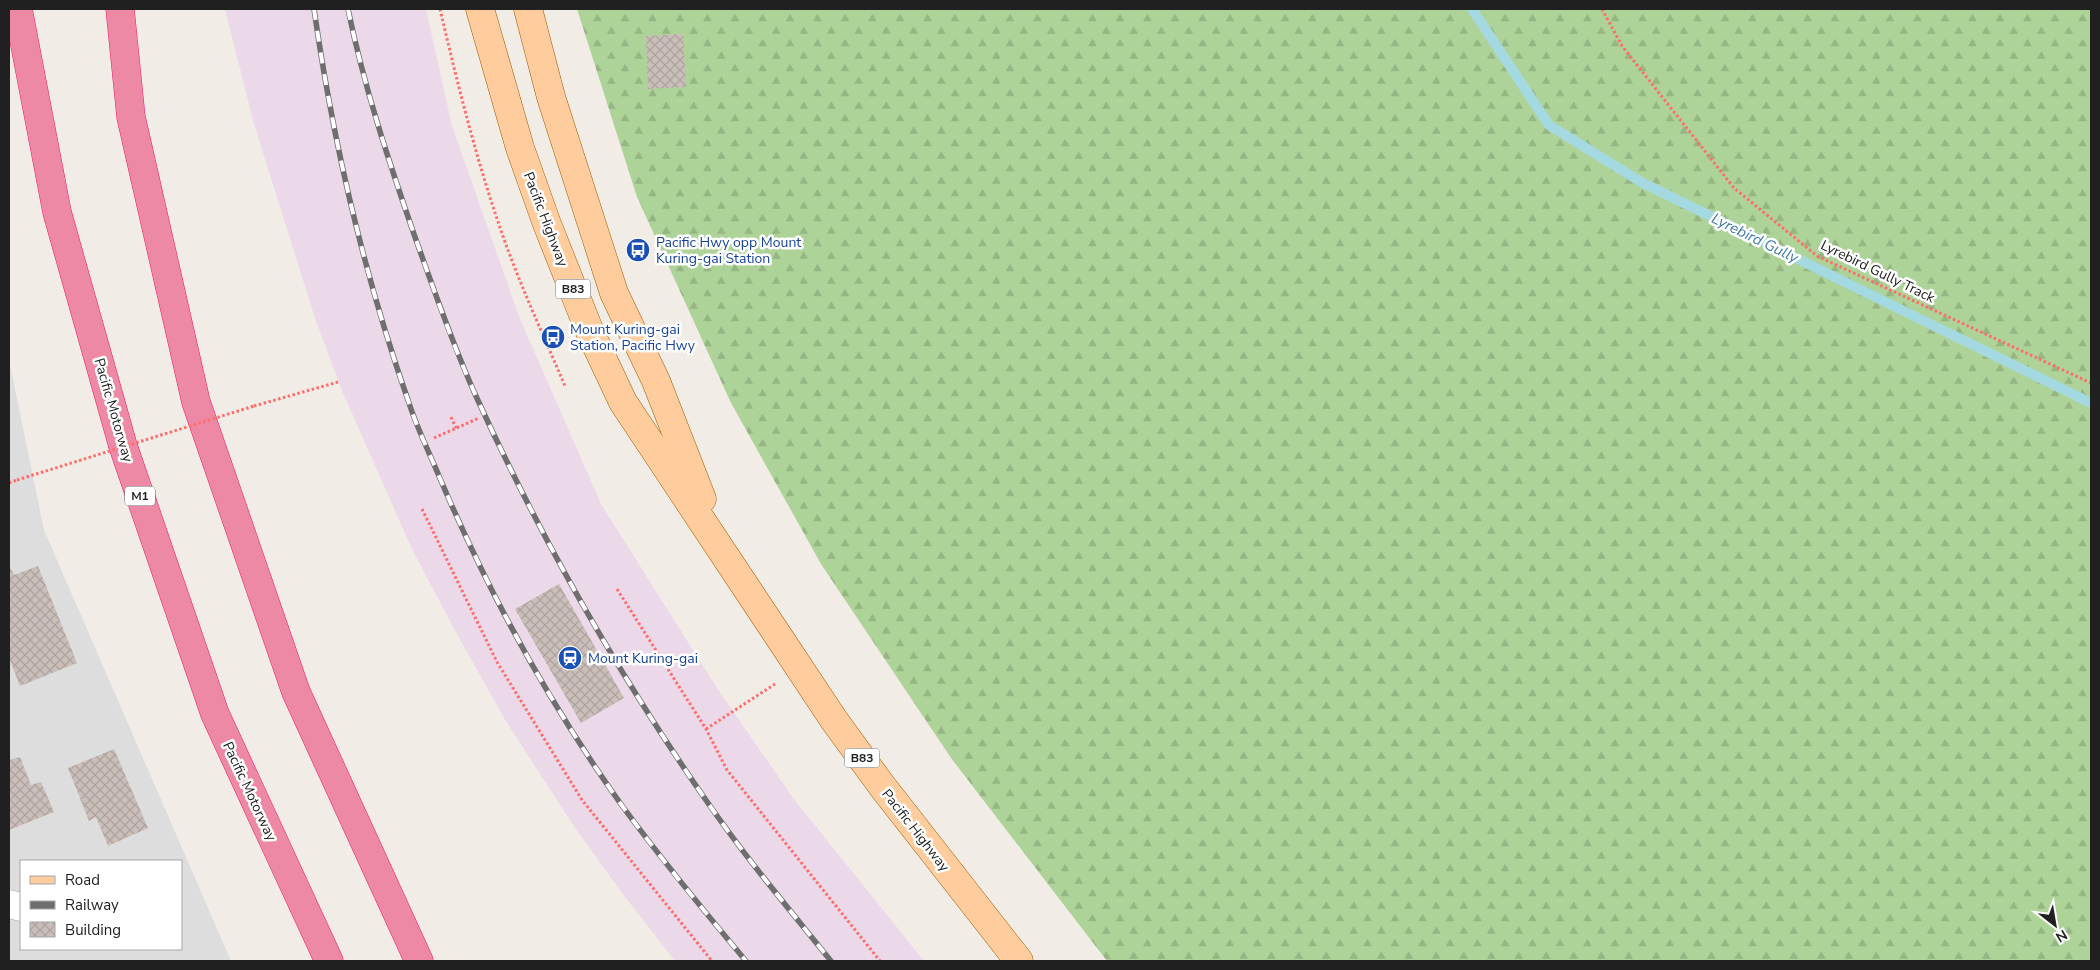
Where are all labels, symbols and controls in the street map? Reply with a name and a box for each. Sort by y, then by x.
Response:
street label: Pacific Highway [519,169,573,270]
water label: Lyrebird Gully [1708,208,1803,268]
place label: Pacific Hwy opp Mount Kuring-gai Station [656,233,801,268]
street label: Lyrebird Gully Track [1818,236,1939,308]
bus stop icon: Pacific Hwy opp Mount Kuring-gai Station [625,237,651,263]
road number: B83 [556,280,590,298]
place label: Mount Kuring-gai Station, Pacific Hwy [570,320,696,355]
bus stop icon: Mount Kuring-gai Station, Pacific Hwy [540,324,566,350]
street label: Pacific Motorway [90,356,138,465]
road number: M1 [125,486,155,506]
station icon: Mount Kuring-gai [557,645,583,671]
place label: Mount Kuring-gai [588,649,698,668]
street label: Pacific Motorway [218,738,281,845]
road number: B83 [844,748,880,768]
street label: Pacific Highway [877,785,954,876]
legend [20,860,182,950]
text: Road [65,870,100,890]
text: Railway [65,895,119,915]
north arrow [2030,900,2080,950]
text: Building [65,920,121,940]
text: N [2052,925,2071,947]

